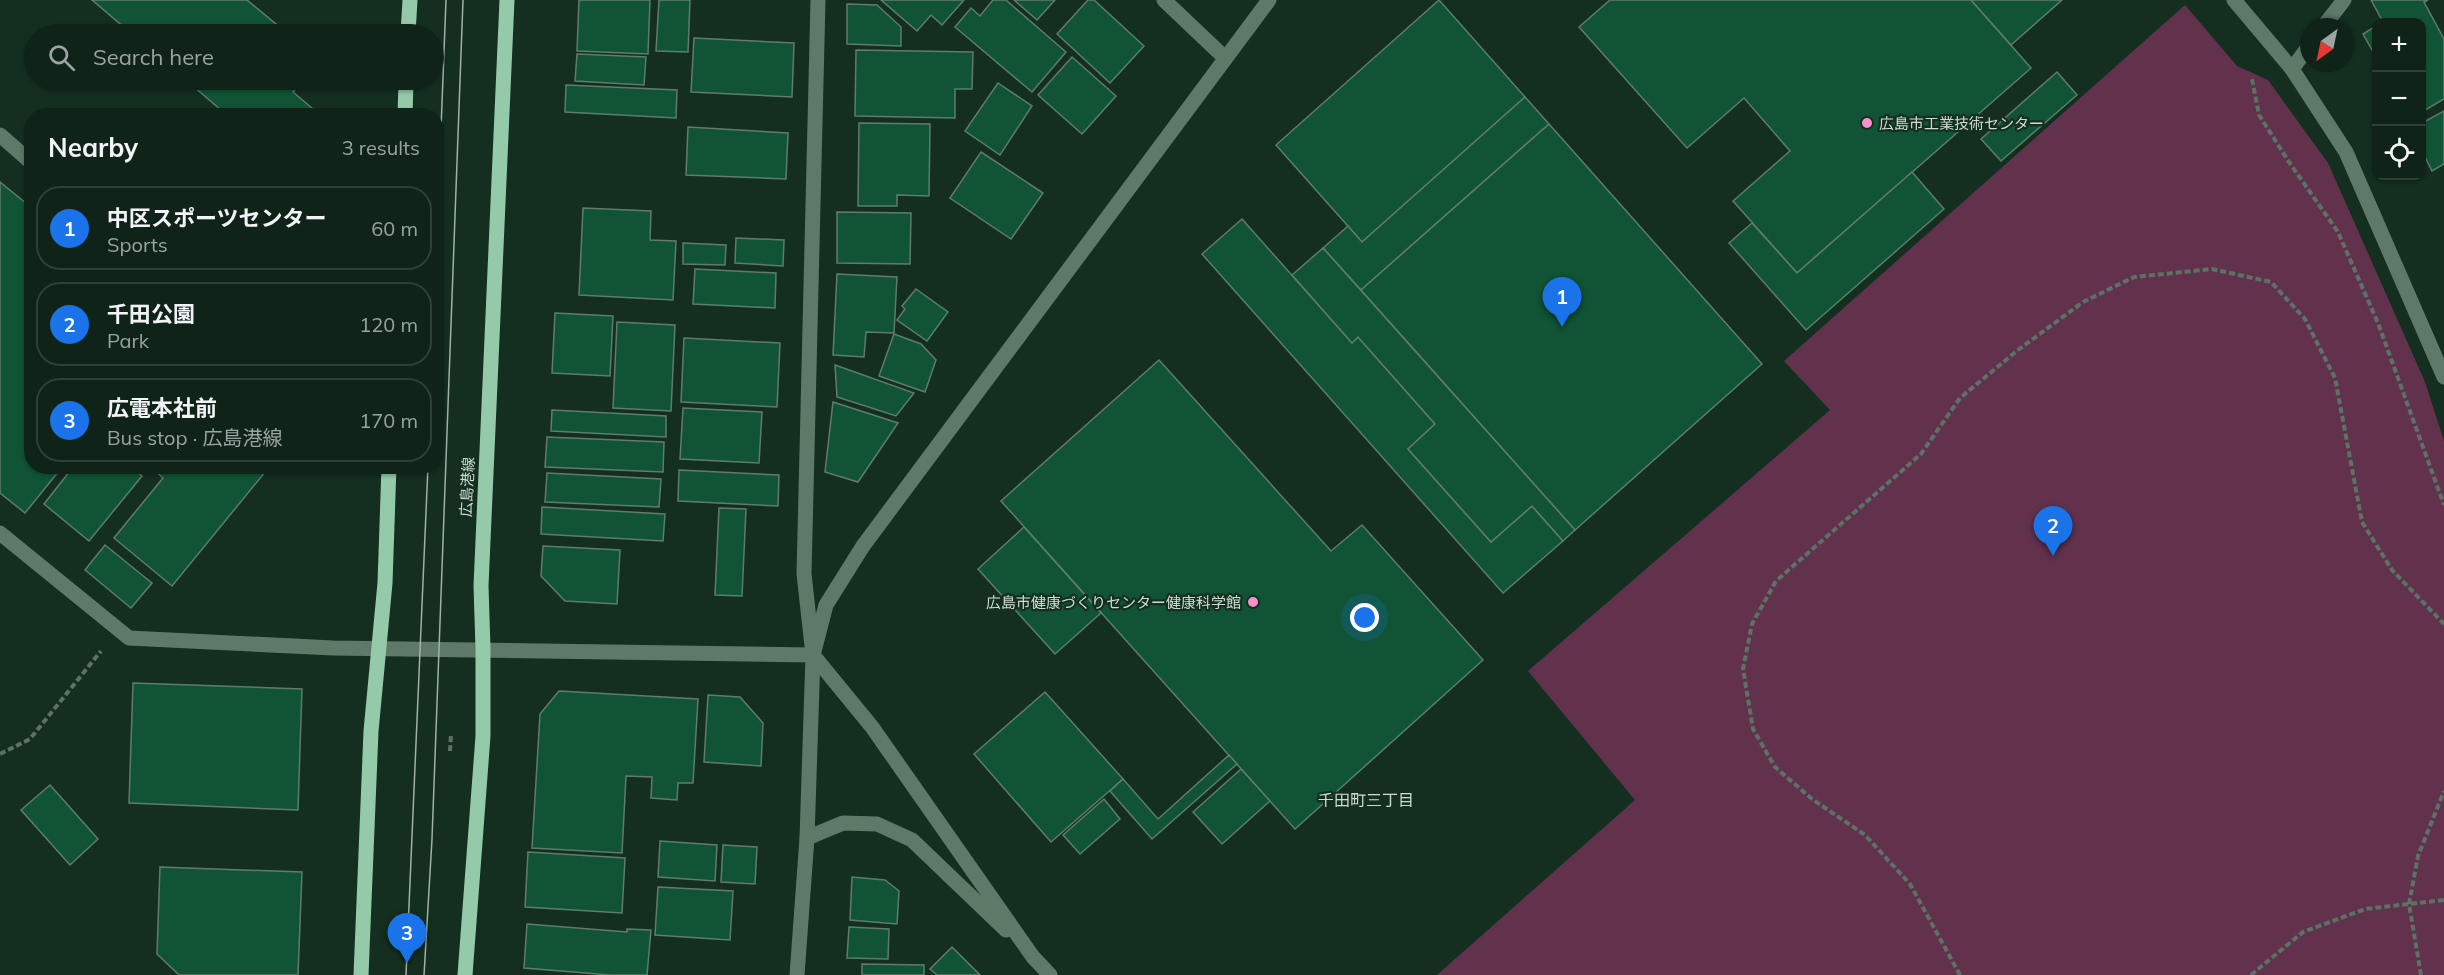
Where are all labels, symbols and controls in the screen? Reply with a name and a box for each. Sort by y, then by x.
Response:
north arrow [2300,18,2354,72]
map controls [2372,18,2426,180]
button: + [2372,18,2426,72]
search box [24,24,444,90]
icon: search [45,41,78,74]
text: Search here [93,43,214,71]
button: − [2372,72,2426,126]
place label: 広島市工業技術センター [1879,114,2044,133]
marker: 広島市工業技術センター [1860,116,1874,130]
button: locate [2372,126,2426,180]
text: Nearby [48,131,138,164]
text: 3 results [342,135,420,160]
text: 中区スポーツセンター [107,204,327,232]
text: 1 [64,216,76,241]
text: 60 m [371,216,418,241]
text: Sports [107,232,168,257]
pin: 1 [1542,278,1582,327]
text: 千田公園 [107,300,195,328]
text: 2 [64,312,76,337]
text: 120 m [359,312,418,337]
text: Park [107,328,149,353]
text: 広電本社前 [107,394,217,422]
text: 3 [64,408,76,433]
text: 170 m [359,408,418,433]
text: Bus stop · 広島港線 [107,425,282,450]
street label: 広島港線 [456,457,478,517]
pin: 2 [2034,506,2072,556]
place label: 広島市健康づくりセンター健康科学館 [986,593,1241,612]
marker: 広島市健康づくりセンター健康科学館 [1246,595,1260,609]
your location [1350,603,1379,632]
district label: 千田町三丁目 [1318,790,1414,810]
pin: 3 [388,914,426,963]

